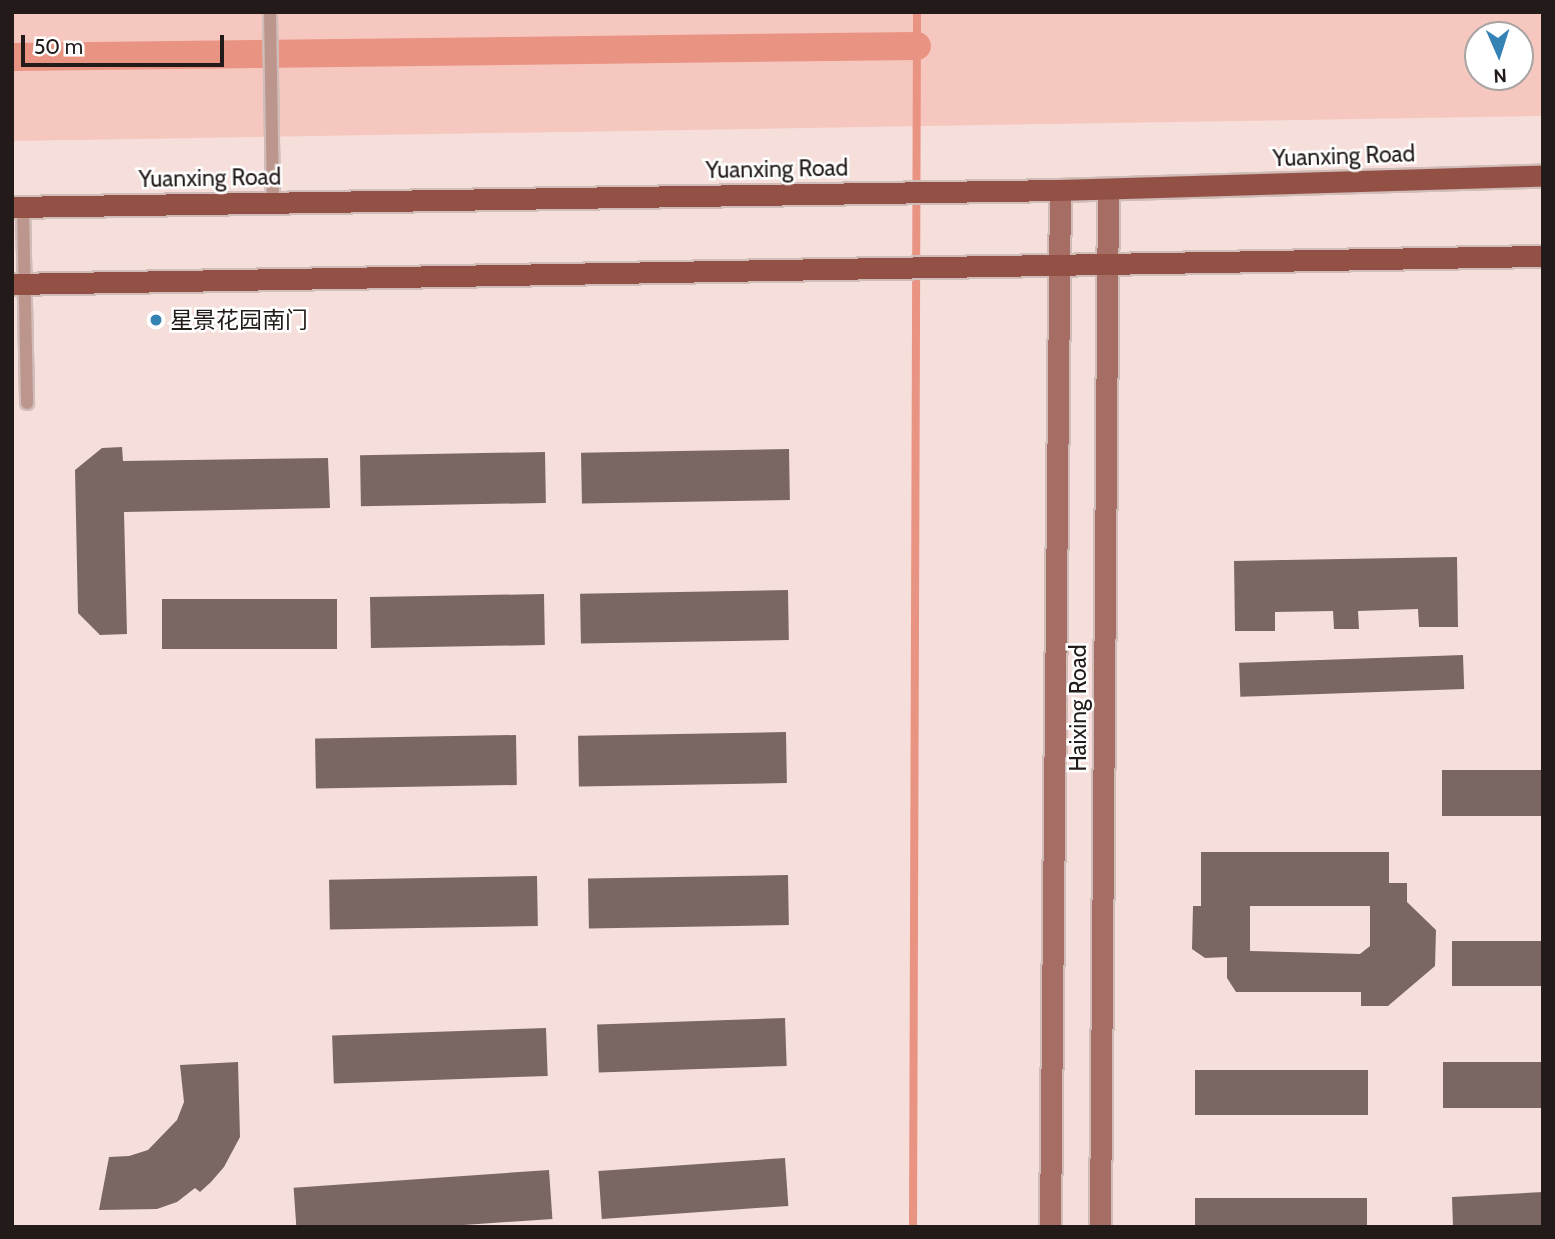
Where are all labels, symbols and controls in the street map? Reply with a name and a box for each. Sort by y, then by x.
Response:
scale bar [24,21,228,65]
north arrow [1464,21,1534,91]
text: 50 m [34,34,83,59]
text: N [1493,64,1507,87]
street label: Yuanxing Road [1272,140,1416,172]
street label: Yuanxing Road [705,154,849,184]
street label: Yuanxing Road [138,163,282,193]
place label: 星景花园南门 [170,306,308,334]
marker: 星景花园南门 [148,312,164,328]
street label: Haixing Road [1064,644,1092,772]

